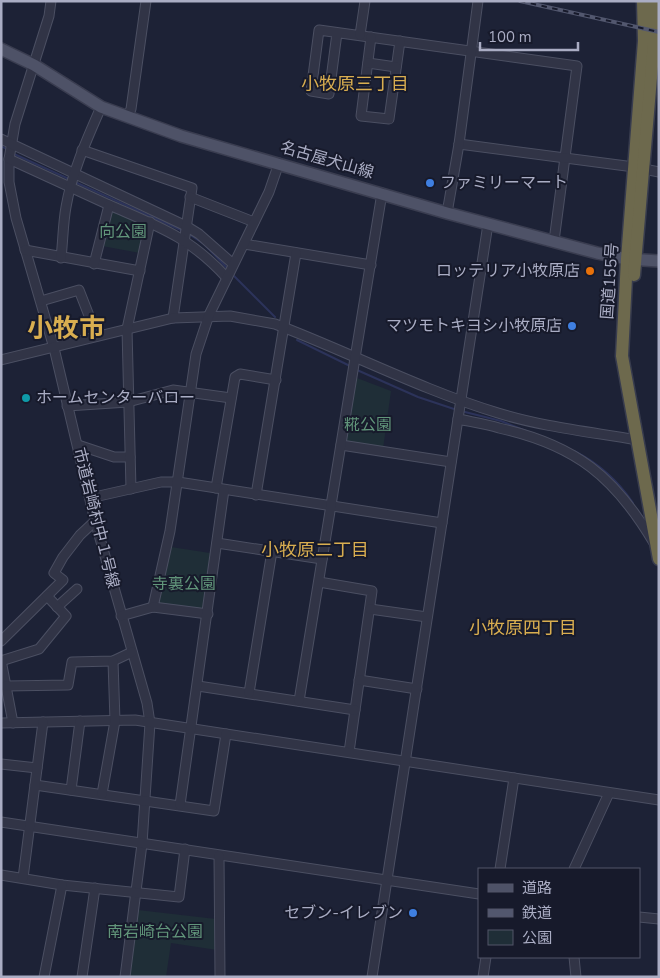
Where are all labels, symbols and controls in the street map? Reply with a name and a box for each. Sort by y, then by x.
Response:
scale bar [480,20,578,52]
text: 100 m [488,27,532,47]
district label: 小牧原三丁目 [301,72,409,96]
street label: 名古屋犬山線 [278,136,376,184]
place label: ファミリーマート [440,172,568,194]
marker: ファミリーマート [424,177,436,189]
park label: 向公園 [99,221,147,243]
street label: 国道155号 [596,242,624,320]
place label: ロッテリア小牧原店 [436,260,580,282]
marker: ロッテリア小牧原店 [584,265,596,277]
district label: 小牧市 [27,311,105,346]
place label: マツモトキヨシ小牧原店 [386,315,562,337]
marker: マツモトキヨシ小牧原店 [566,320,578,332]
place label: ホームセンターバロー [36,387,195,409]
marker: ホームセンターバロー [20,392,32,404]
park label: 糀公園 [344,414,392,436]
street label: 市道岩崎村中１号線 [68,445,124,591]
district label: 小牧原二丁目 [261,538,369,562]
park label: 寺裏公園 [152,573,216,595]
district label: 小牧原四丁目 [469,616,577,640]
legend [478,868,640,958]
text: 道路 [522,878,552,898]
place label: セブン-イレブン [284,902,403,924]
text: 鉄道 [522,903,552,923]
marker: セブン-イレブン [407,907,419,919]
park label: 南岩崎台公園 [107,921,203,943]
text: 公園 [522,928,552,948]

